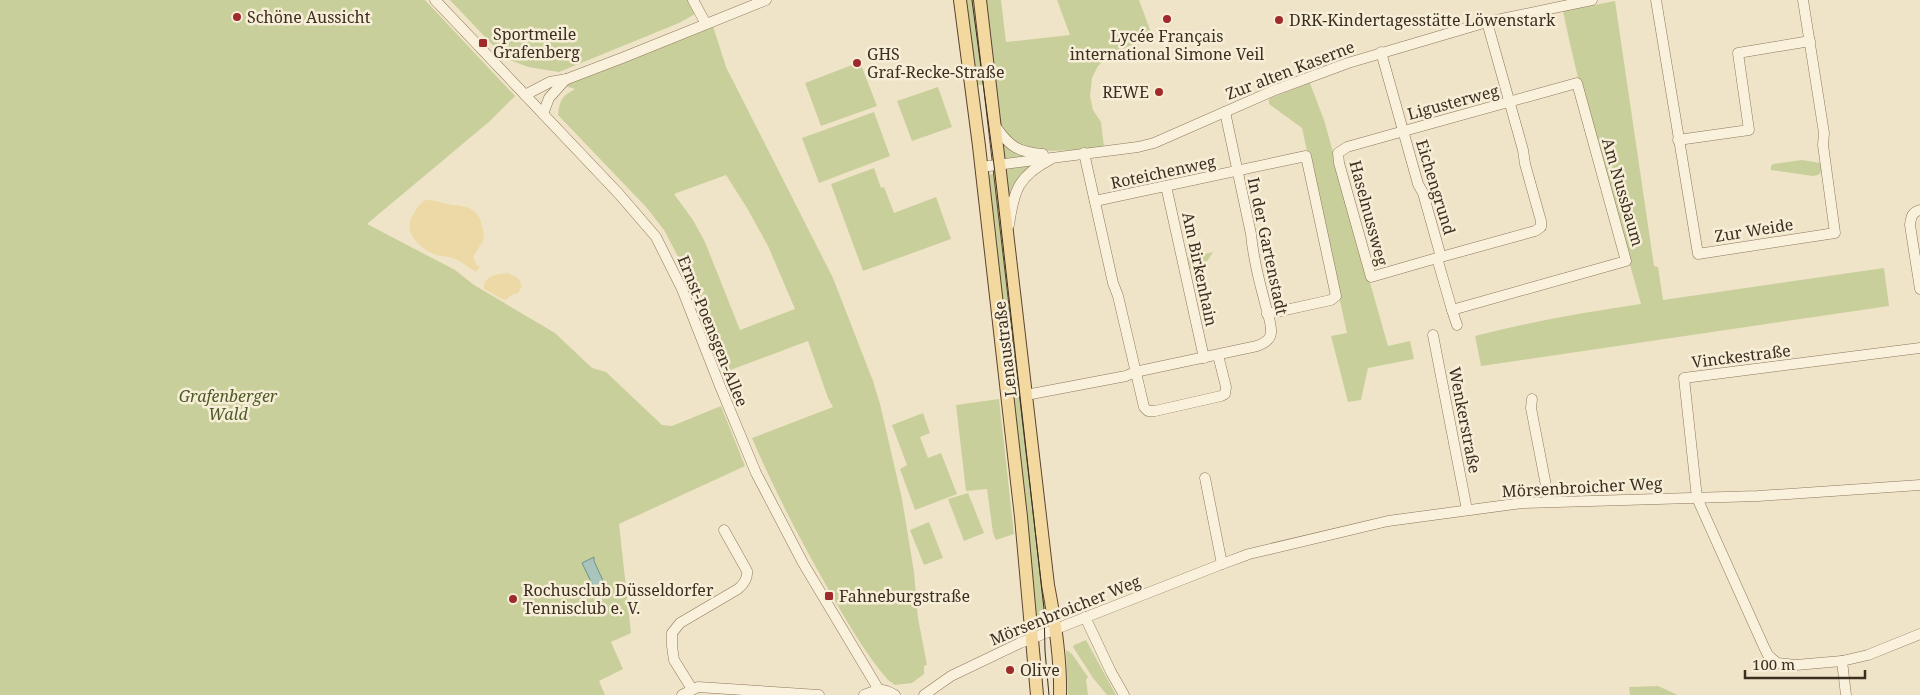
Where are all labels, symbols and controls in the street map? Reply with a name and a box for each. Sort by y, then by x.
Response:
place label: Schöne Aussicht [247,6,371,28]
place label: DRK-Kindertagesstätte Löwenstark [1289,9,1556,31]
marker: Schöne Aussicht [231,11,243,23]
marker: Lycée Français international Simone Veil [1161,13,1173,25]
marker: DRK-Kindertagesstätte Löwenstark [1273,14,1285,26]
place label: Sportmeile Grafenberg [493,23,580,63]
place label: Lycée Français international Simone Veil [1070,25,1264,65]
street label: Zur alten Kaserne [1222,35,1358,105]
marker: Sportmeile Grafenberg [477,37,489,49]
place label: GHS Graf-Recke-Straße [867,43,1004,83]
marker: GHS Graf-Recke-Straße [851,57,863,69]
street label: Ligusterweg [1405,79,1502,125]
place label: REWE [1102,81,1149,103]
marker: REWE [1153,86,1165,98]
street label: Am Nussbaum [1597,135,1649,249]
street label: Eichengrund [1411,137,1461,237]
street label: Roteichenweg [1108,150,1218,194]
street label: Haselnussweg [1344,158,1394,269]
street label: In der Gartenstadt [1243,175,1293,317]
street label: Am Birkenhain [1177,210,1223,328]
street label: Zur Weide [1713,213,1795,247]
street label: Ernst-Poensgen-Allee [673,252,753,410]
street label: Lenaustraße [988,300,1022,398]
street label: Vinckestraße [1690,339,1792,373]
street label: Wenkerstraße [1444,365,1486,475]
park label: Grafenberger Wald [179,385,278,425]
street label: Mörsenbroicher Weg [1501,472,1663,502]
street label: Mörsenbroicher Weg [986,570,1144,650]
place label: Rochusclub Düsseldorfer Tennisclub e. V. [523,579,714,619]
place label: Fahneburgstraße [839,585,970,607]
marker: Fahneburgstraße [823,590,835,602]
marker: Rochusclub Düsseldorfer Tennisclub e. V. [507,593,519,605]
scale bar [1745,648,1865,680]
text: 100 m [1752,654,1795,674]
place label: Olive [1020,659,1060,681]
marker: Olive [1004,664,1016,676]

